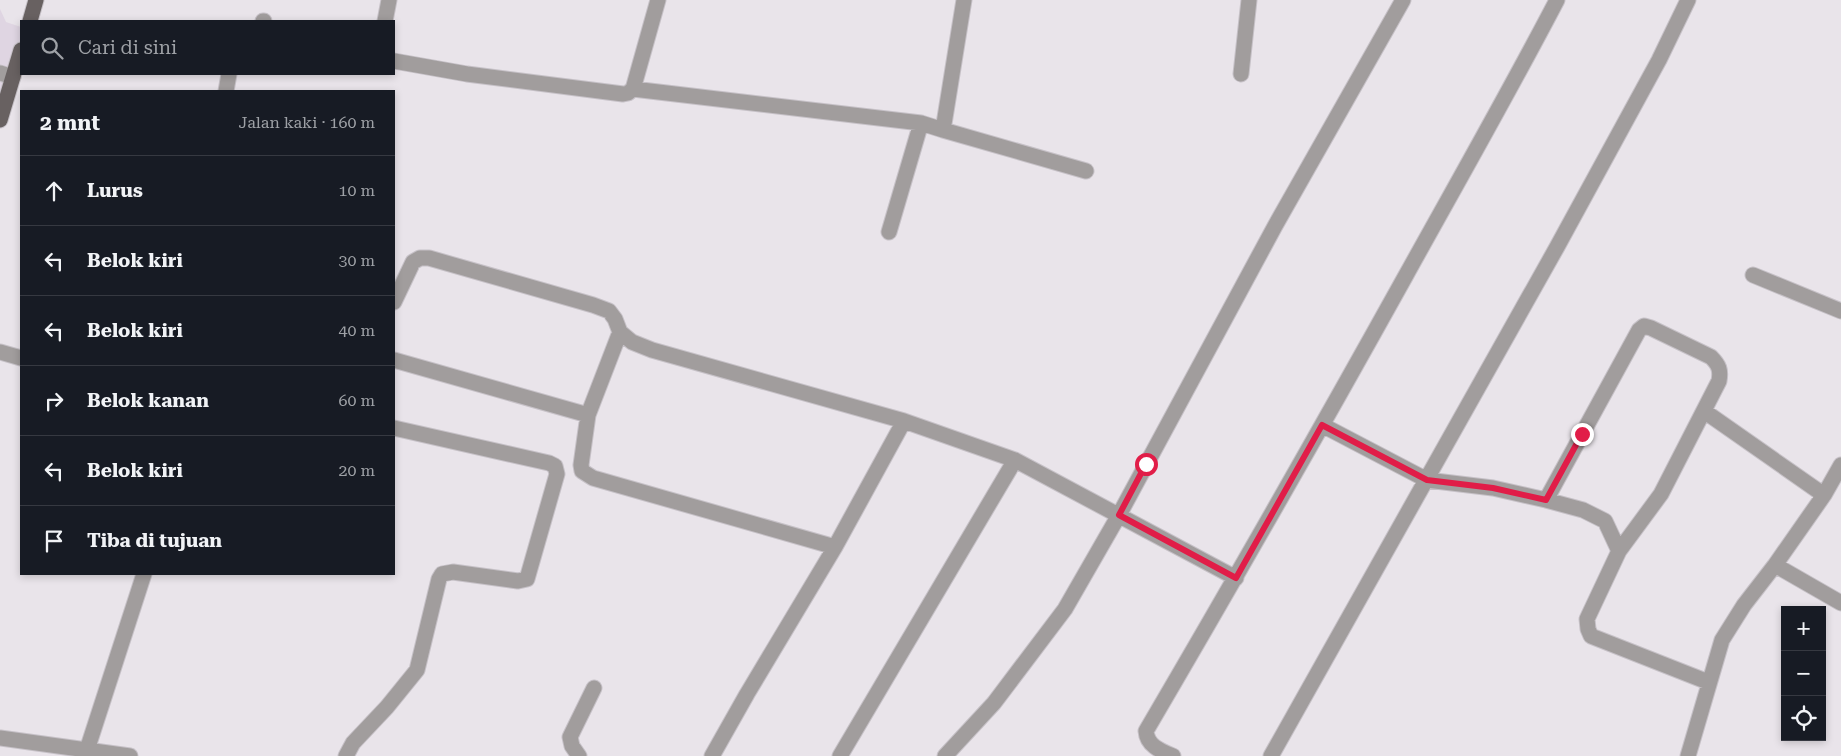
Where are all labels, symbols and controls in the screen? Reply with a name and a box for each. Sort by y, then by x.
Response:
search box [20,20,395,75]
icon: search [38,34,66,62]
text: Cari di sini [78,36,177,59]
text: 2 mnt [40,111,100,135]
text: Jalan kaki · 160 m [239,113,375,132]
icon: ahead [40,177,68,205]
text: Lurus [87,179,143,202]
text: 10 m [338,181,375,200]
icon: left [40,247,68,275]
text: Belok kiri [87,249,183,272]
text: 30 m [338,251,375,270]
icon: left [40,317,68,345]
text: Belok kiri [87,319,183,342]
text: 40 m [338,321,375,340]
icon: right [40,387,68,415]
text: Belok kanan [87,389,209,412]
text: 60 m [338,391,375,410]
route end [1571,423,1594,446]
route start [1135,453,1158,476]
icon: left [40,457,68,485]
text: Belok kiri [87,459,183,482]
text: 20 m [338,461,375,480]
icon: arrive [40,527,68,555]
text: Tiba di tujuan [87,529,222,552]
map controls [1781,606,1826,741]
button: + [1781,606,1826,651]
button: − [1781,651,1826,696]
button: locate [1781,696,1826,741]

